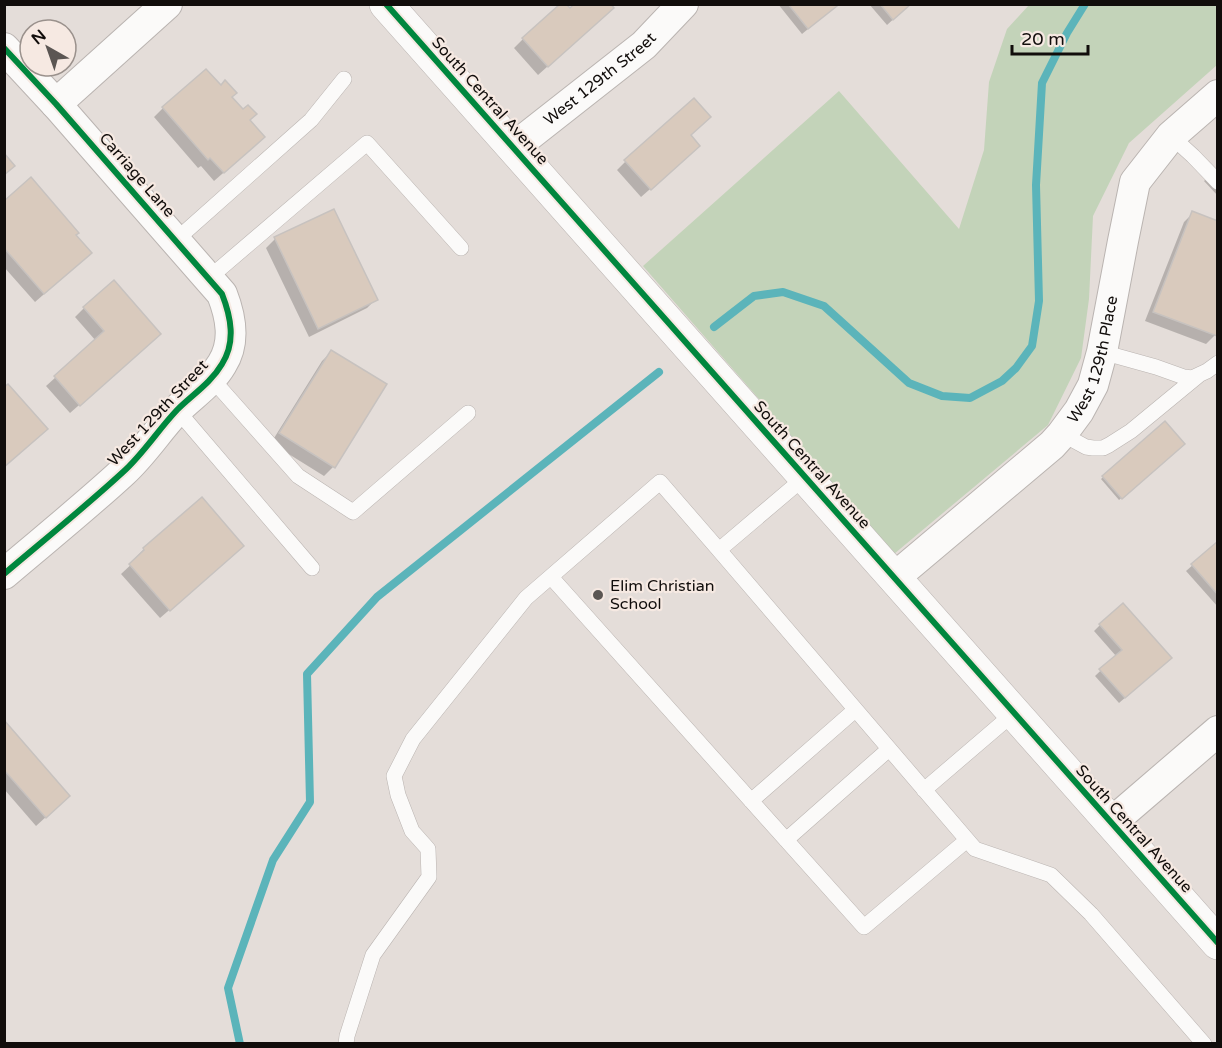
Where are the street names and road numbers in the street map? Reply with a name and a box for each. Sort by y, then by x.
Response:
street label: West 129th Street [540,28,661,130]
street label: South Central Avenue [427,33,553,169]
street label: Carriage Lane [95,129,179,221]
street label: West 129th Place [1063,294,1122,427]
street label: West 129th Street [104,356,212,470]
street label: South Central Avenue [749,397,875,533]
street label: South Central Avenue [1071,761,1197,897]

